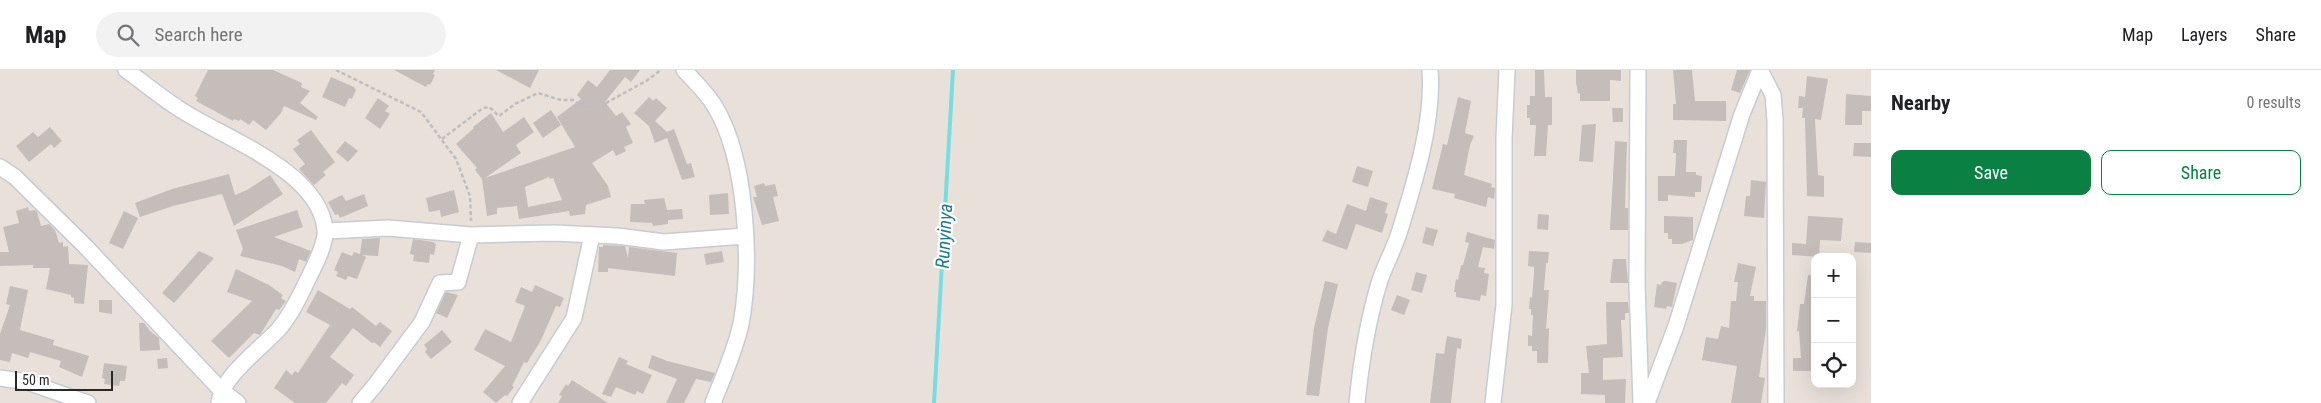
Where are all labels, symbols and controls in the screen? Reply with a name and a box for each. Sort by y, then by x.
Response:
search box [96,12,446,57]
text: Map [25,21,66,49]
icon: search [114,21,142,49]
text: Search here [154,23,243,46]
text: Map [2122,24,2153,45]
text: Layers [2181,24,2228,45]
text: Share [2256,24,2296,45]
text: Nearby [1891,91,1950,115]
text: 0 results [2246,93,2301,112]
button: Save [1891,150,2091,195]
button: Share [2101,150,2301,195]
water label: Runyinya [931,203,957,269]
map controls [1811,253,1856,388]
button: + [1811,253,1856,298]
button: − [1811,298,1856,343]
button: locate [1811,343,1856,388]
scale bar [15,368,112,391]
text: 50 m [22,372,50,388]

